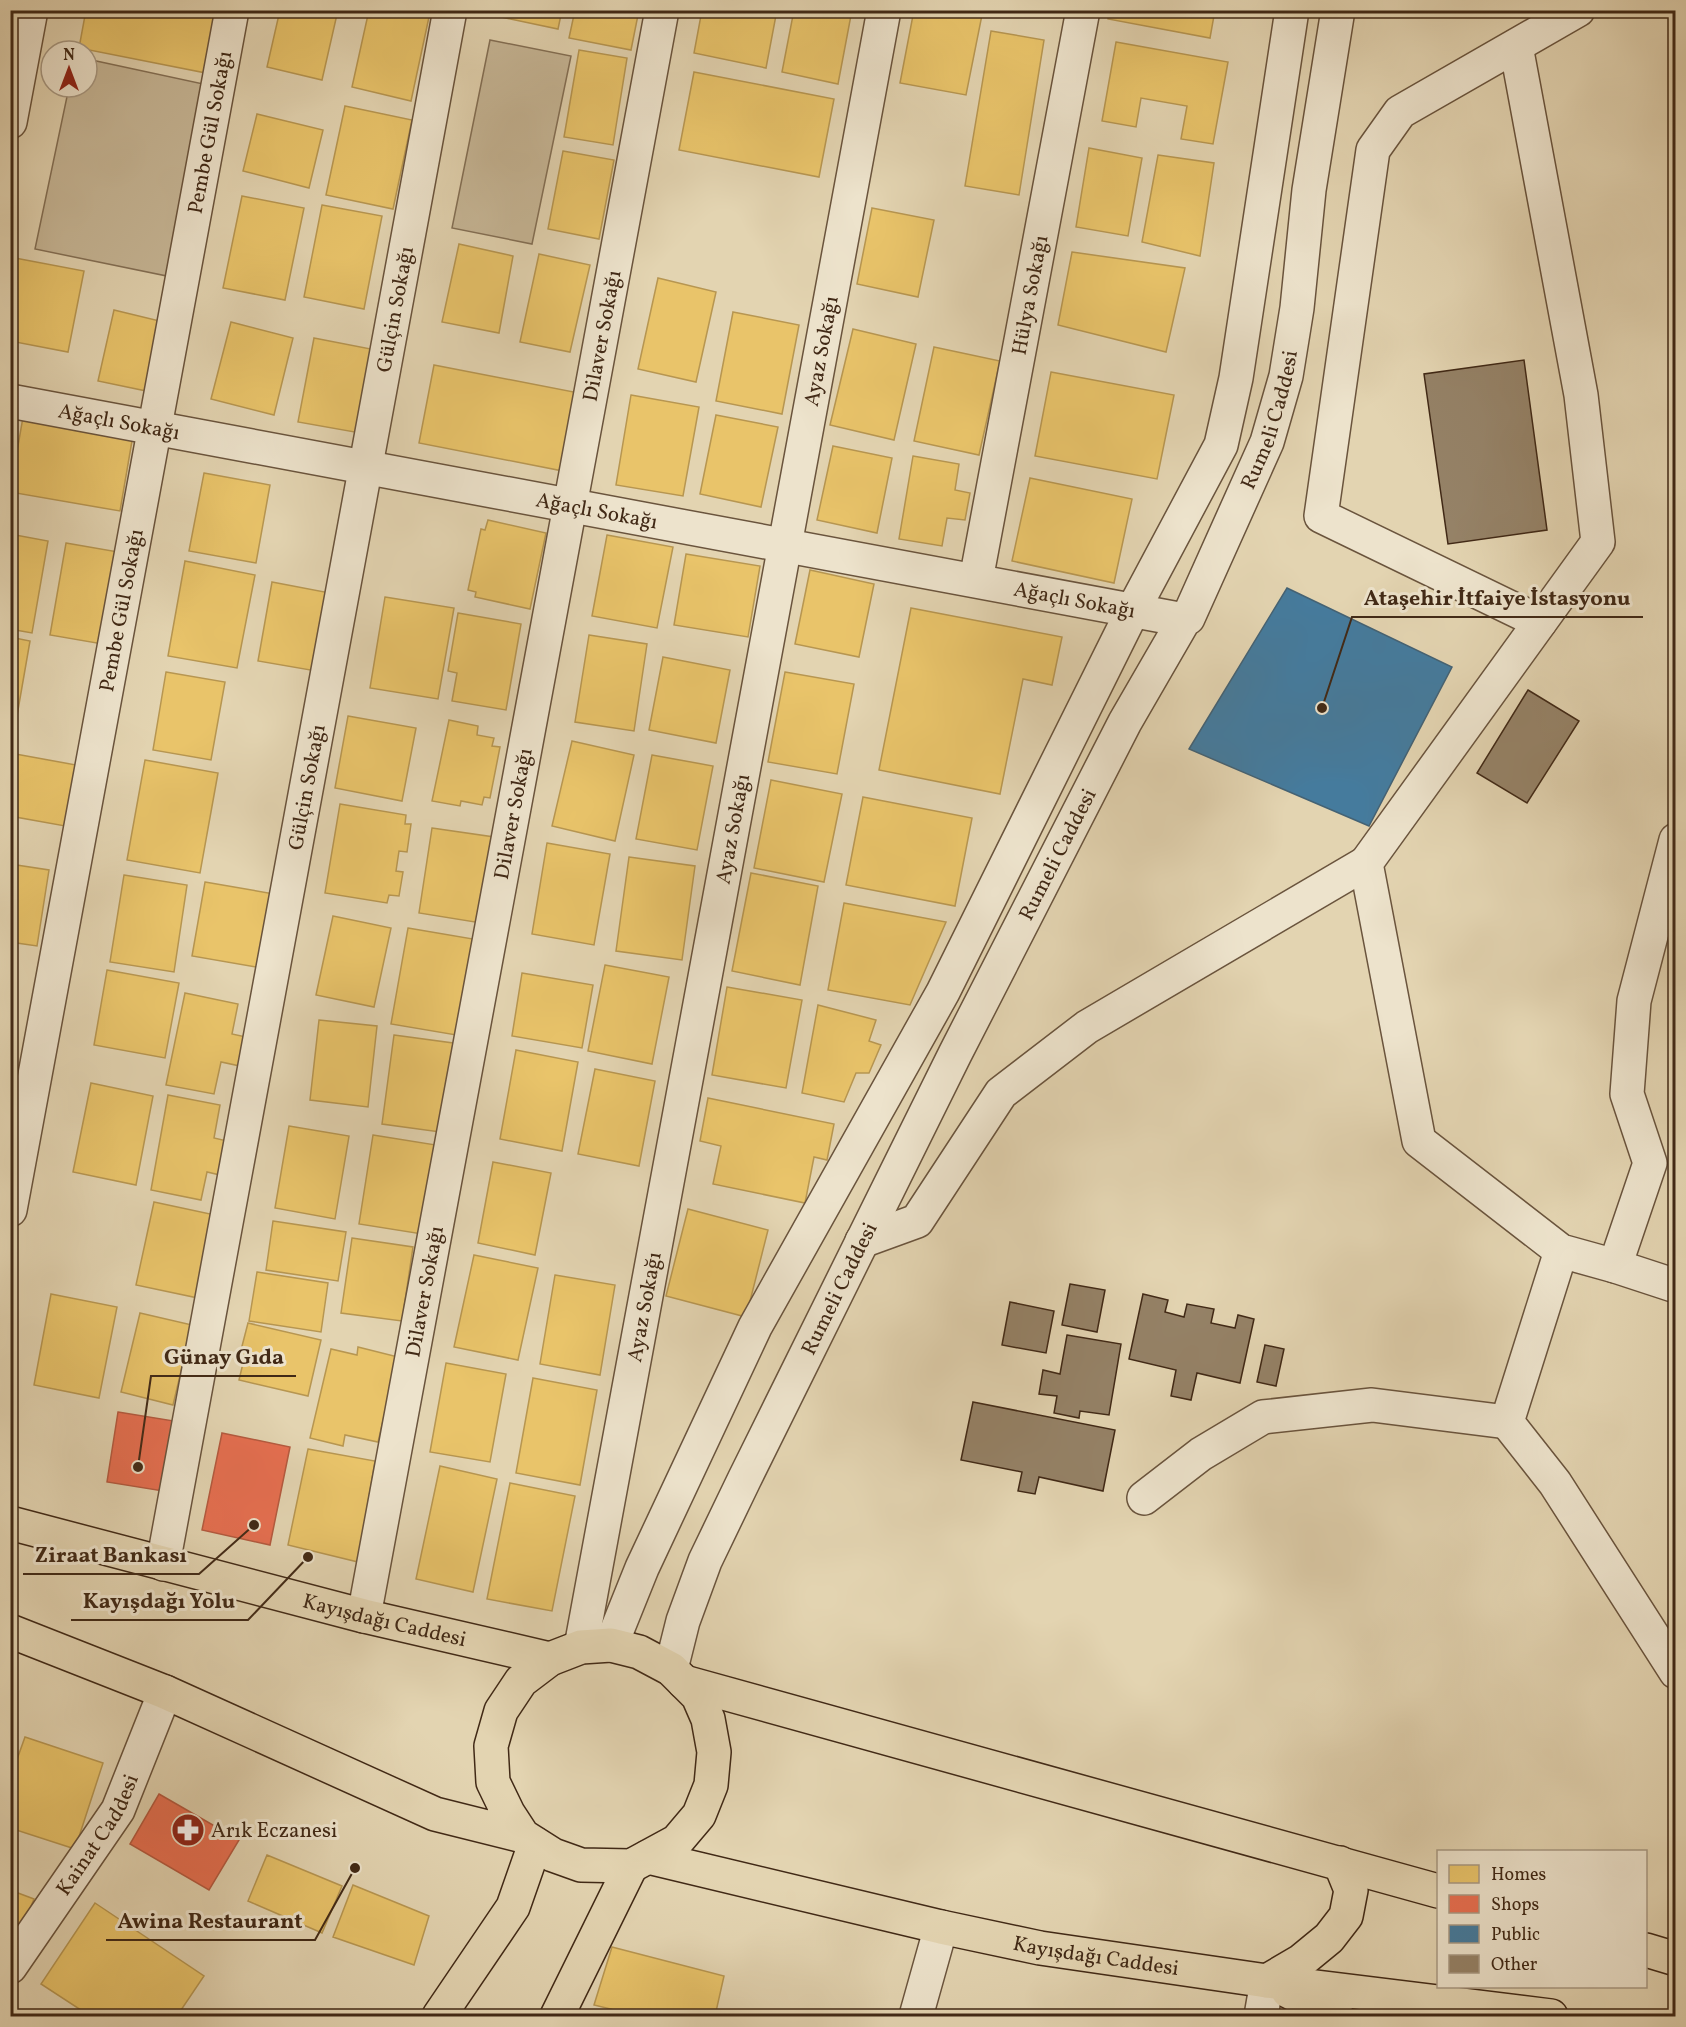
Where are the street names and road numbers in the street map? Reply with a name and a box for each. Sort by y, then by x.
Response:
street label: Pembe Gül Sokağı [182,49,240,216]
street label: Hülya Sokağı [1006,233,1056,358]
street label: Gülçin Sokağı [370,244,422,375]
street label: Dilaver Sokağı [577,268,629,404]
street label: Ayaz Sokağı [798,294,847,409]
street label: Rumeli Caddesi [1235,348,1306,494]
street label: Ağaçlı Sokağı [56,397,182,448]
street label: Ağaçlı Sokağı [533,486,660,538]
street label: Pembe Gül Sokağı [93,527,152,694]
street label: Ağaçlı Sokağı [1011,576,1138,627]
street label: Gülçin Sokağı [282,722,334,853]
street label: Dilaver Sokağı [488,746,541,882]
street label: Ayaz Sokağı [709,772,758,887]
street label: Rumeli Caddesi [1013,784,1104,926]
street label: Rumeli Caddesi [795,1218,885,1360]
street label: Dilaver Sokağı [399,1224,452,1360]
street label: Ayaz Sokağı [621,1250,670,1365]
street label: Kayışdağı Caddesi [299,1587,469,1655]
street label: Kainat Caddesi [50,1770,147,1902]
street label: Kayışdağı Caddesi [1010,1930,1181,1984]

